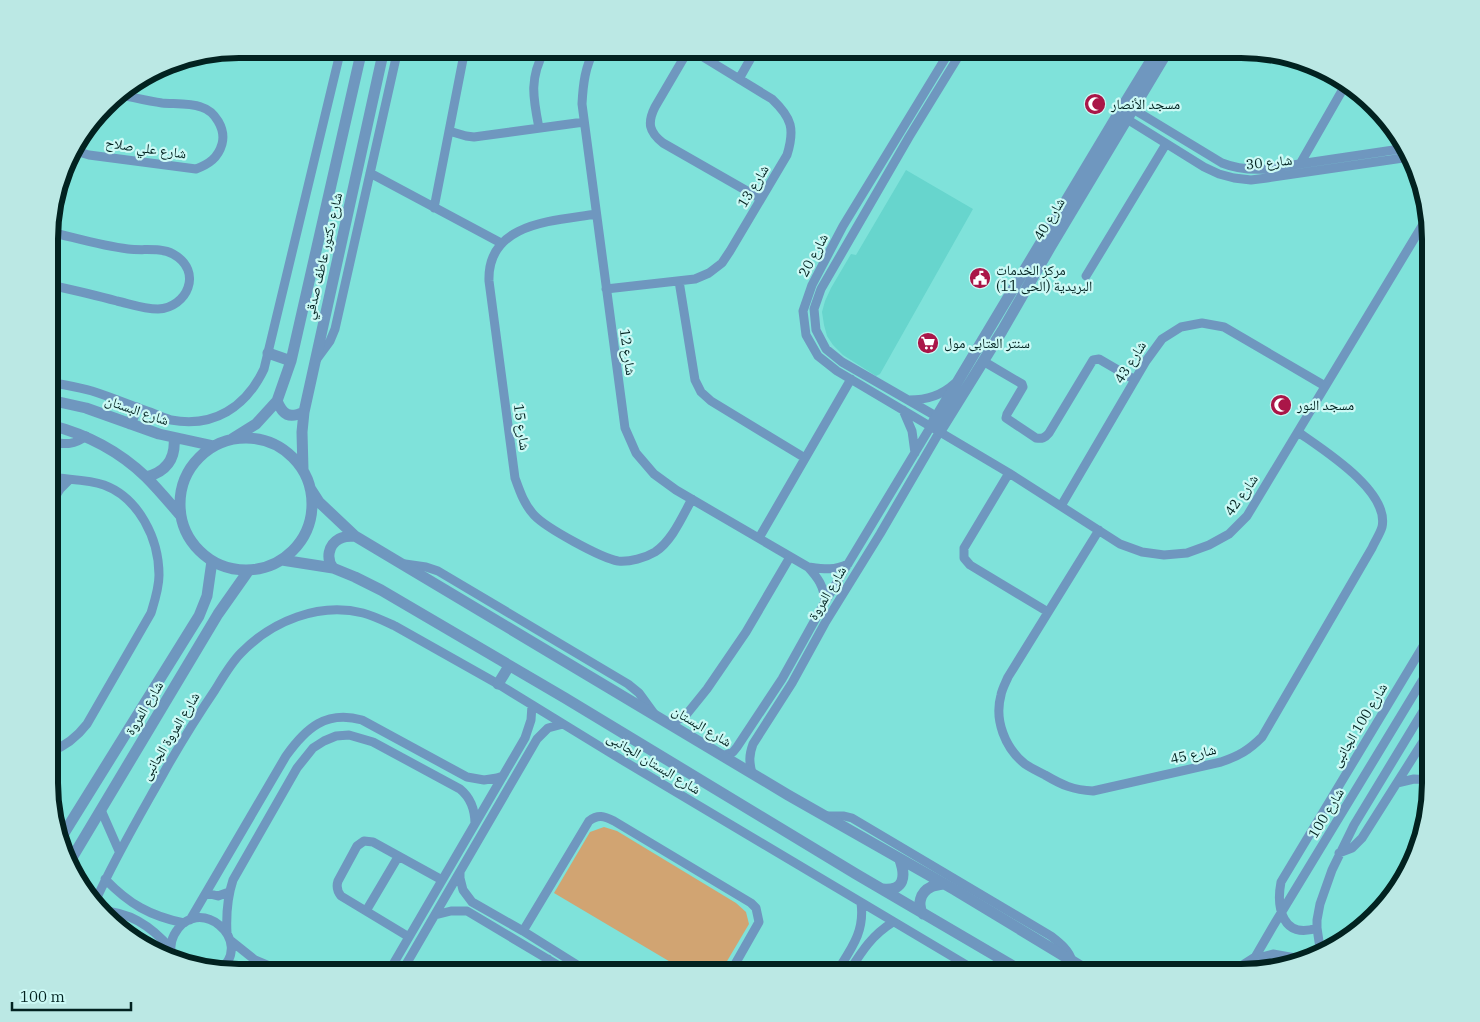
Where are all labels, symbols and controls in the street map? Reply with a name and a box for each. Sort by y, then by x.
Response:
mosque icon: مسجد الأنصار [1083,92,1107,116]
place label: مسجد الأنصار [1110,95,1180,113]
street label: شارع علي صلاح [104,133,188,165]
street label: شارع 30 [1245,151,1293,174]
street label: شارع 13 [733,161,774,211]
street label: شارع دكتور عاطف صدقي [300,191,349,322]
street label: شارع 40 [1029,194,1070,244]
street label: شارع 20 [794,230,833,280]
place label: مركز الخدمات البريدية (الحى 11) [996,261,1092,295]
public building icon: مركز الخدمات البريدية (الحى 11) [968,266,992,290]
street label: شارع 12 [615,328,640,377]
supermarket icon: سنتر العتابى مول [916,331,940,355]
place label: سنتر العتابى مول [944,334,1030,352]
street label: شارع 43 [1110,337,1151,387]
street label: شارع البستان [102,391,171,430]
mosque icon: مسجد النور [1269,393,1293,417]
place label: مسجد النور [1296,396,1354,414]
street label: شارع 15 [509,403,534,452]
street label: شارع 42 [1220,471,1263,520]
street label: شارع المروة [804,563,851,624]
street label: شارع المروة [121,678,168,739]
street label: شارع 100 الجانبى [1327,680,1392,771]
street label: شارع المروة الجانبى [137,689,204,784]
street label: شارع البستان [668,701,735,752]
street label: شارع البستان الجانبى [603,728,704,799]
street label: شارع 45 [1168,740,1218,769]
street label: شارع 100 [1304,785,1349,842]
scale bar [12,980,131,1012]
text: 100 m [20,987,65,1006]

